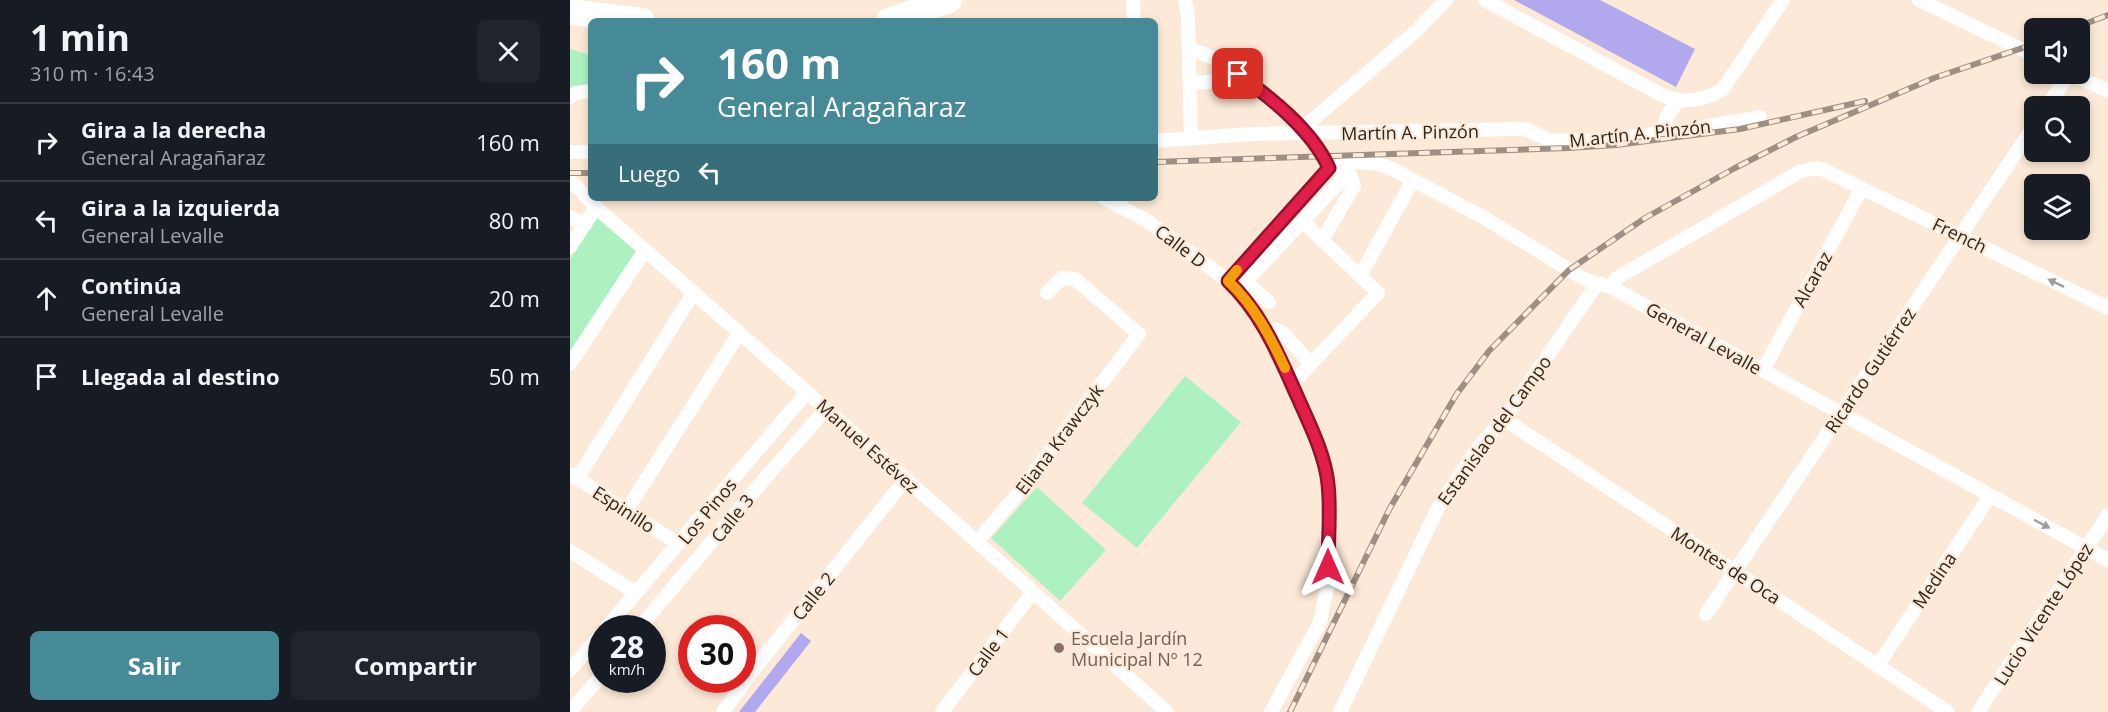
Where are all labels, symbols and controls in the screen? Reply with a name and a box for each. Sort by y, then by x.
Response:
text: 1 min [30,13,130,62]
map controls [2024,18,2090,240]
button: sound [2024,18,2090,84]
button: close [477,20,540,83]
text: 160 m [717,34,841,91]
icon: right [618,42,696,120]
pin [1212,48,1263,99]
icon: arrive [1221,57,1254,90]
text: 310 m · 16:43 [30,60,155,87]
text: General Aragañaraz [717,88,966,125]
button: search [2024,96,2090,162]
text: Gira a la derecha [81,114,266,144]
street label: M.artín A. Pinzón [1568,114,1712,152]
street label: Martín A. Pinzón [1341,119,1479,145]
icon: right [30,126,63,159]
text: 160 m [476,127,540,157]
text: General Aragañaraz [81,144,266,171]
icon: left [693,156,726,189]
text: Luego [618,158,681,188]
button: layers [2024,174,2090,240]
text: Gira a la izquierda [81,192,280,222]
icon: left [30,204,63,237]
text: 80 m [489,205,540,235]
street label: French [1929,212,1991,258]
street label: Calle D [1151,219,1211,273]
text: General Levalle [81,222,224,249]
street label: Alcaraz [1787,247,1837,311]
text: Continúa [81,270,182,300]
one-way arrow [2047,278,2064,287]
icon: ahead [30,282,63,315]
text: 20 m [489,283,540,313]
street label: General Levalle [1642,296,1766,380]
text: General Levalle [81,300,224,327]
street label: Ricardo Gutiérrez [1819,303,1921,437]
street label: Estanislao del Campo [1432,350,1556,510]
icon: arrive [30,360,63,393]
text: Llegada al destino [81,361,280,391]
text: 50 m [489,361,540,391]
street label: Eliana Krawczyk [1009,378,1109,499]
street label: Manuel Estévez [812,394,924,498]
street label: Los Pinos [672,473,742,549]
street label: Espinillo [588,480,660,538]
street label: Calle 3 [705,489,759,547]
one-way arrow [2033,519,2050,529]
street label: Montes de Oca [1667,521,1785,609]
position arrow [1296,535,1360,599]
street label: Lucio Vicente López [1988,538,2098,690]
street label: Medina [1906,547,1962,613]
street label: Calle 2 [786,567,840,625]
speed limit sign: 30 [678,615,756,693]
street label: Calle 1 [962,623,1014,681]
text: 28 [610,626,644,667]
place label: Escuela Jardín Municipal Nº 12 [1071,626,1203,671]
button: Salir [30,631,279,700]
button: Compartir [291,631,540,700]
marker: Escuela Jardín Municipal Nº 12 [1052,641,1066,655]
text: km/h [609,659,645,679]

